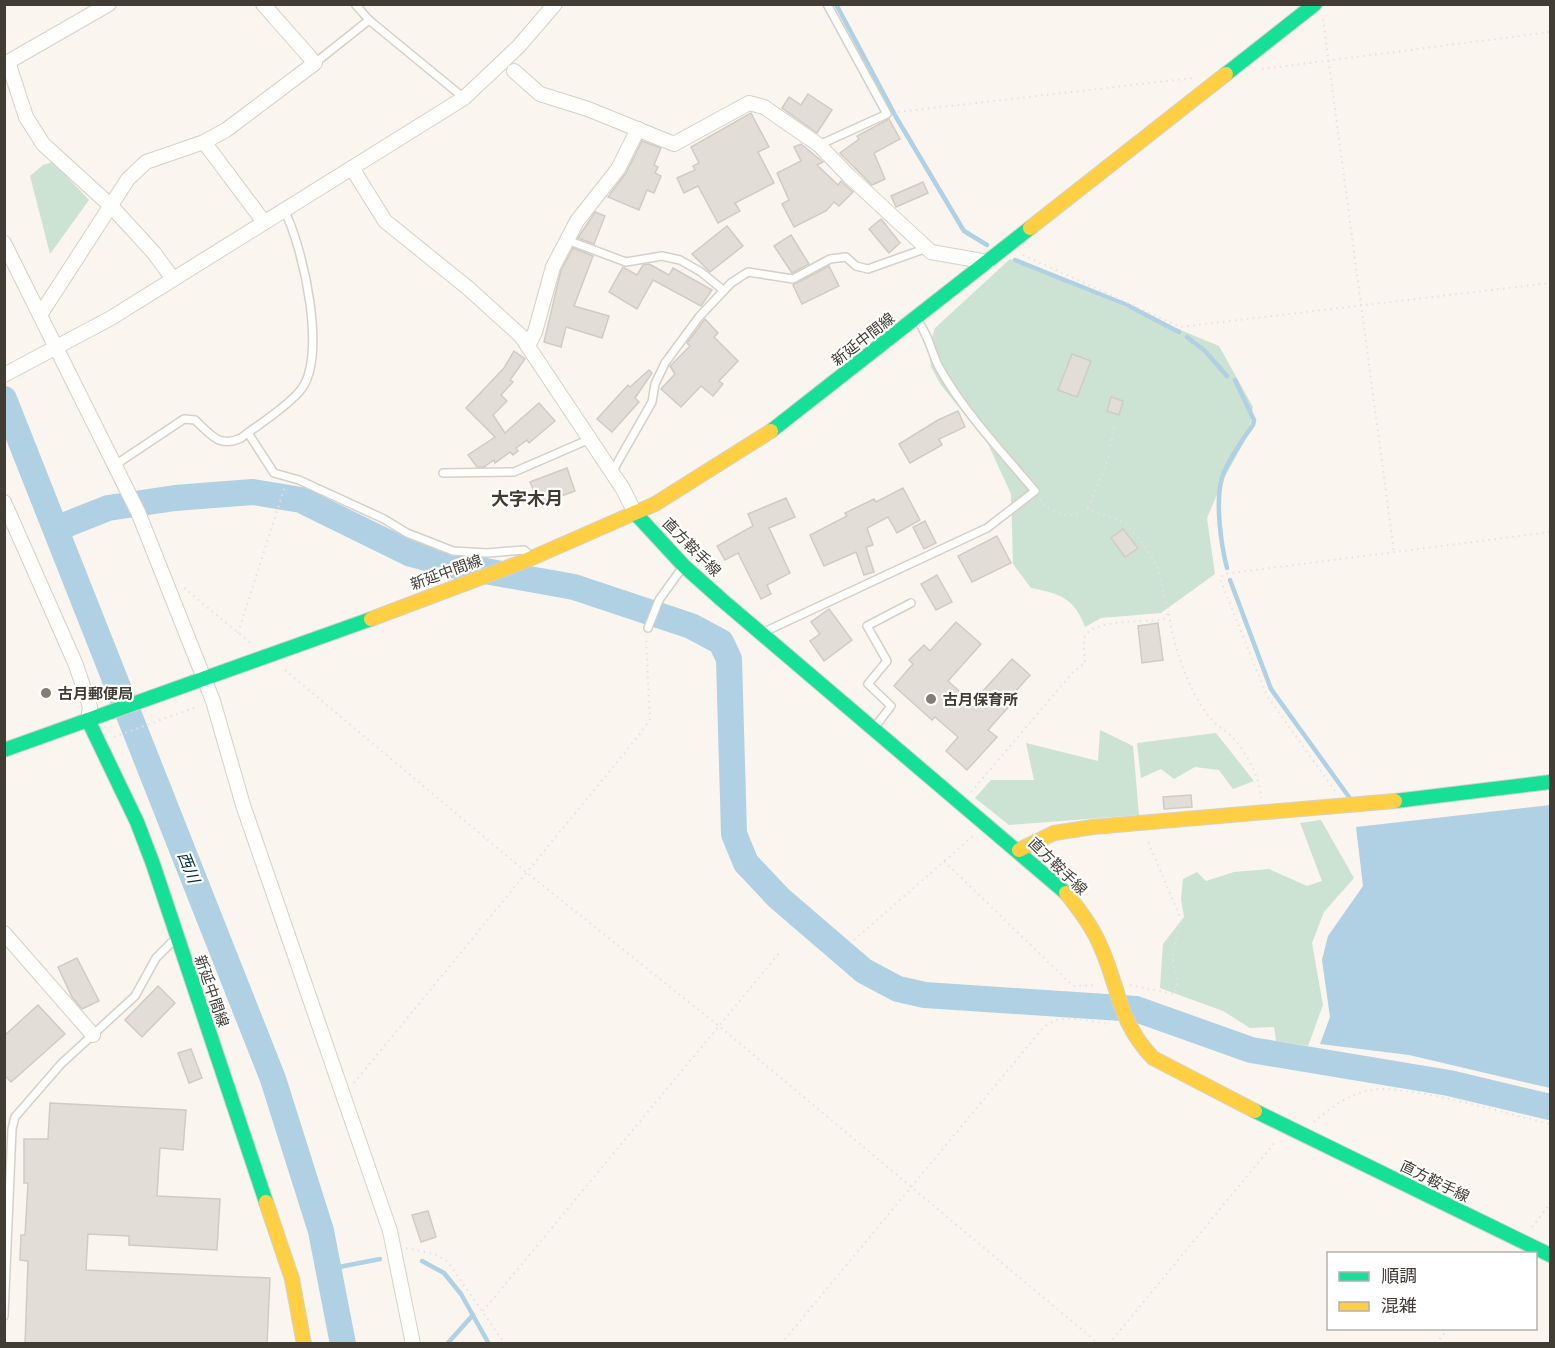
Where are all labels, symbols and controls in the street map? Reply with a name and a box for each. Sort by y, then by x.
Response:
street label: 新延中間線 [827,308,899,370]
district label: 大字木月 [491,486,563,511]
street label: 直方鞍手線 [658,513,726,581]
street label: 新延中間線 [407,549,485,595]
place label: 古月郵便局 [58,683,133,704]
marker: 古月郵便局 [39,686,53,700]
place label: 古月保育所 [943,689,1018,710]
marker: 古月保育所 [924,692,938,706]
street label: 直方鞍手線 [1024,832,1092,900]
water label: 西川 [173,848,206,888]
street label: 新延中間線 [190,952,234,1030]
street label: 直方鞍手線 [1397,1155,1473,1207]
legend [1327,1252,1537,1330]
text: 順調 [1381,1263,1417,1288]
text: 混雑 [1381,1293,1417,1318]

